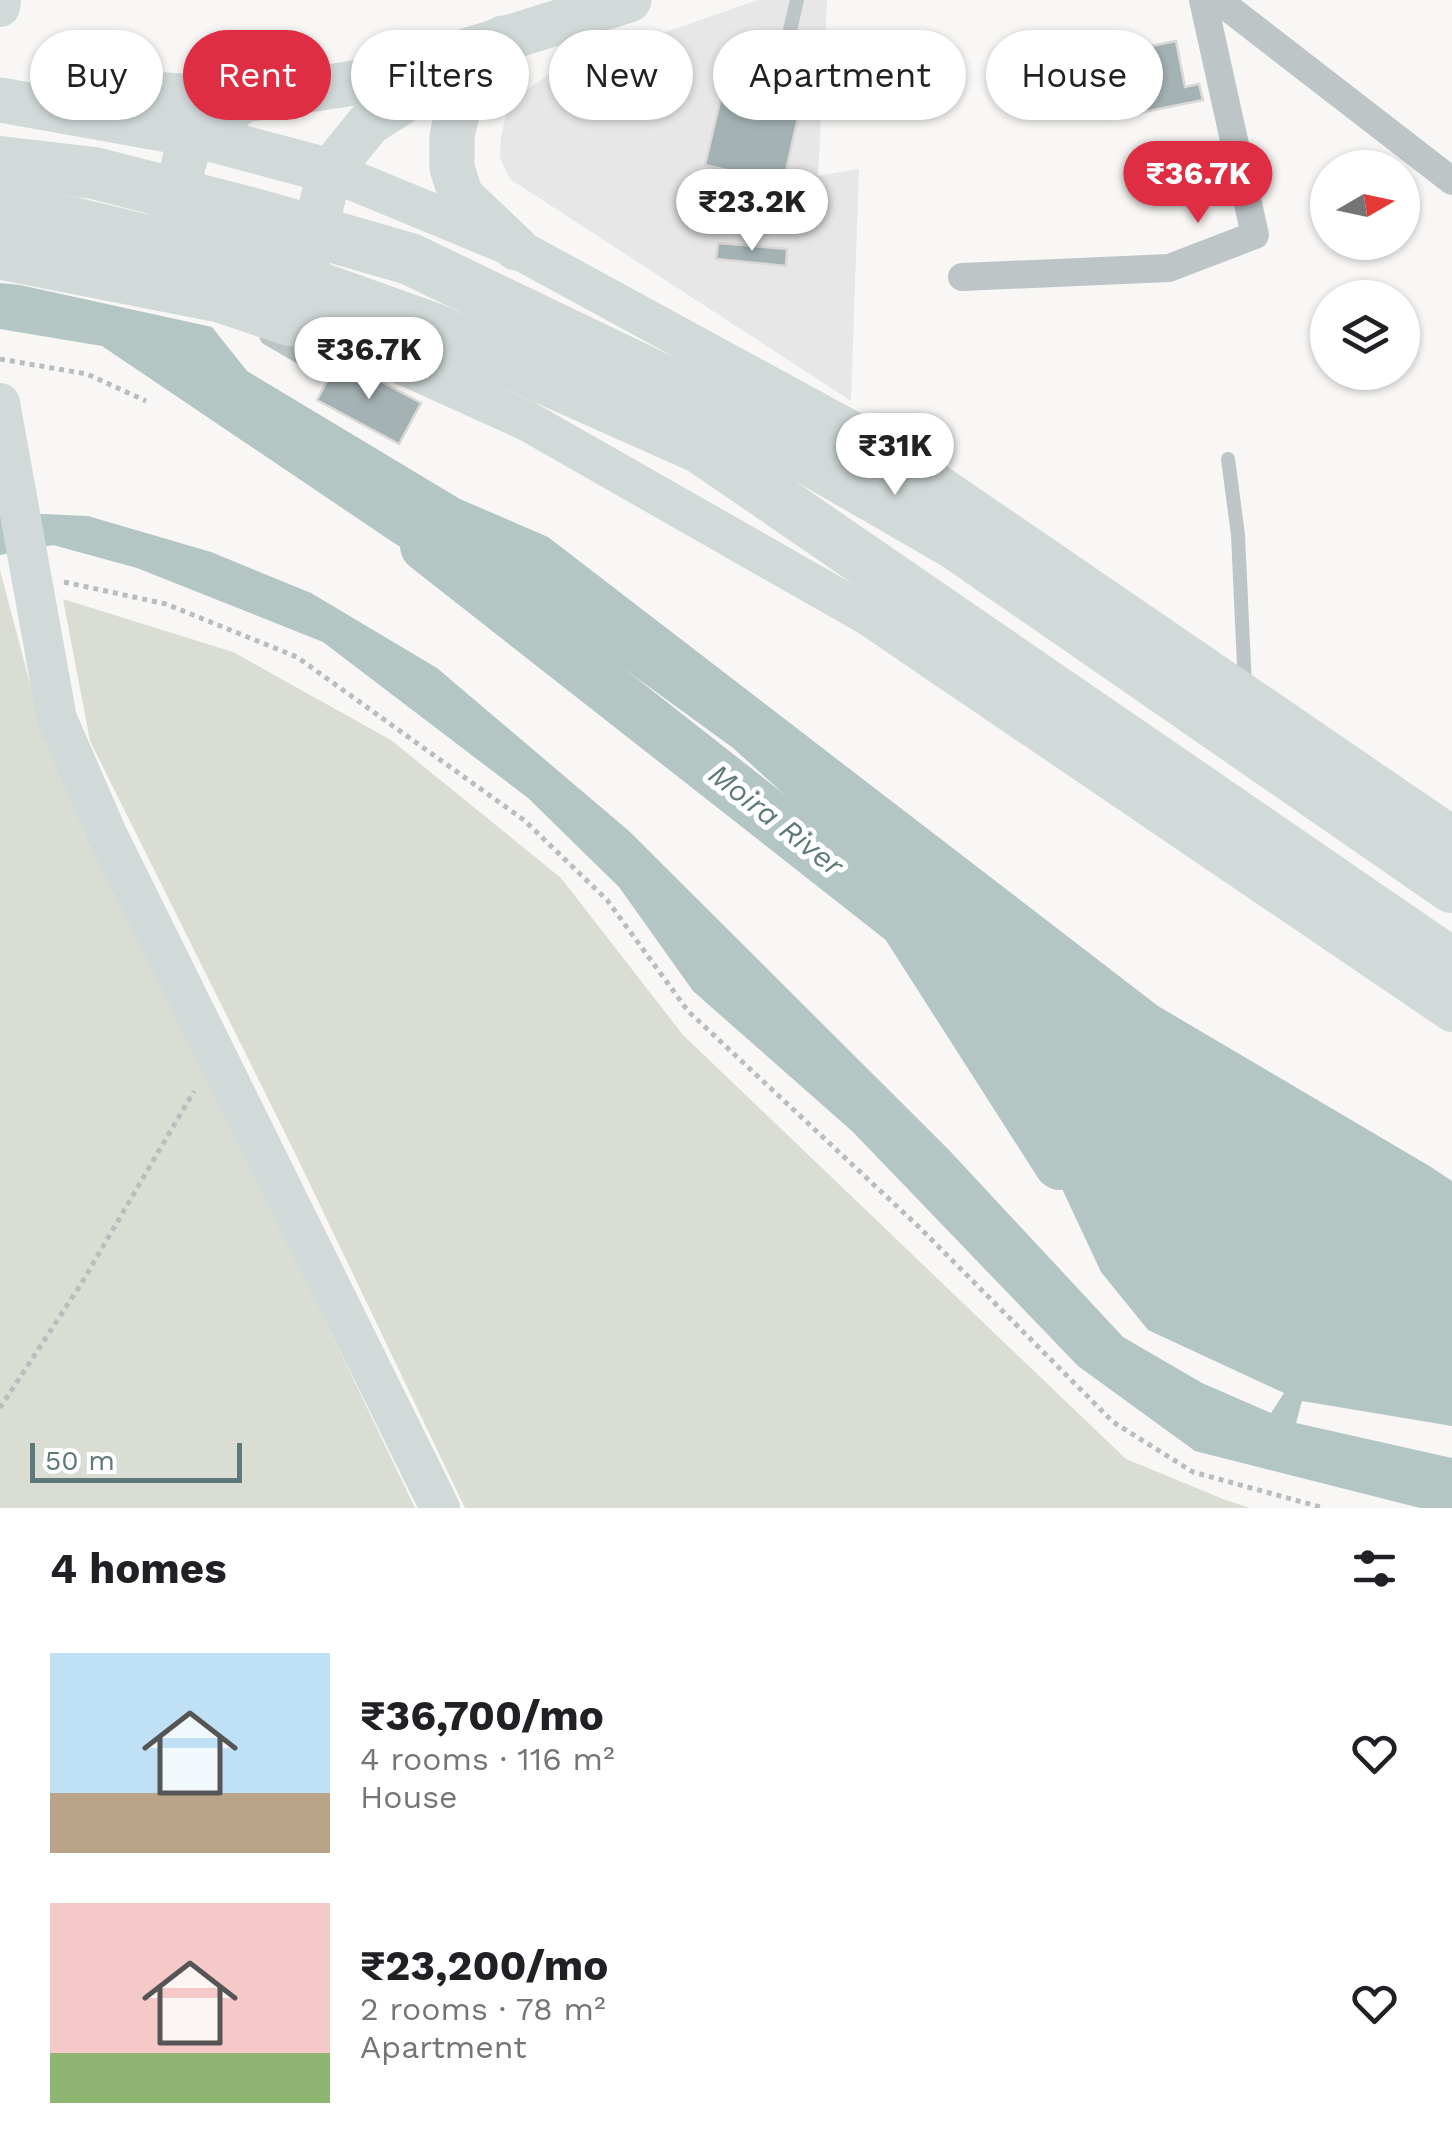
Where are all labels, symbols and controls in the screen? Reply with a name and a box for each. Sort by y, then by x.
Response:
chip: Buy [30,30,163,120]
chip: Rent [183,30,331,120]
chip: Filters [351,30,529,120]
chip: New [549,30,693,120]
chip: Apartment [713,30,966,120]
chip: House [986,30,1163,120]
pin: ₹36.7K [1117,141,1279,226]
north arrow [1310,150,1420,260]
map controls [1310,150,1420,390]
text: ₹36.7K [1145,154,1251,192]
pin: ₹23.2K [671,169,833,254]
text: ₹23.2K [698,182,806,220]
button: layers [1310,280,1420,390]
pin: ₹36.7K [288,317,450,402]
text: ₹36.7K [316,330,422,368]
pin: ₹31K [836,413,954,498]
text: ₹31K [858,426,932,464]
water label: Moira River [702,756,852,884]
scale bar [30,1438,242,1482]
text: 50 m [45,1444,115,1477]
icon: filters [1347,1541,1402,1596]
text: 4 homes [50,1544,227,1593]
text: ₹36,700/mo [360,1691,604,1740]
icon: home [130,1693,250,1813]
icon: heart [1347,1726,1402,1781]
text: 4 rooms · 116 m² [360,1740,615,1778]
text: House [360,1778,458,1816]
text: ₹23,200/mo [360,1941,608,1990]
icon: home [130,1943,250,2063]
icon: heart [1347,1976,1402,2031]
text: 2 rooms · 78 m² [360,1990,606,2028]
text: Apartment [360,2028,527,2066]

